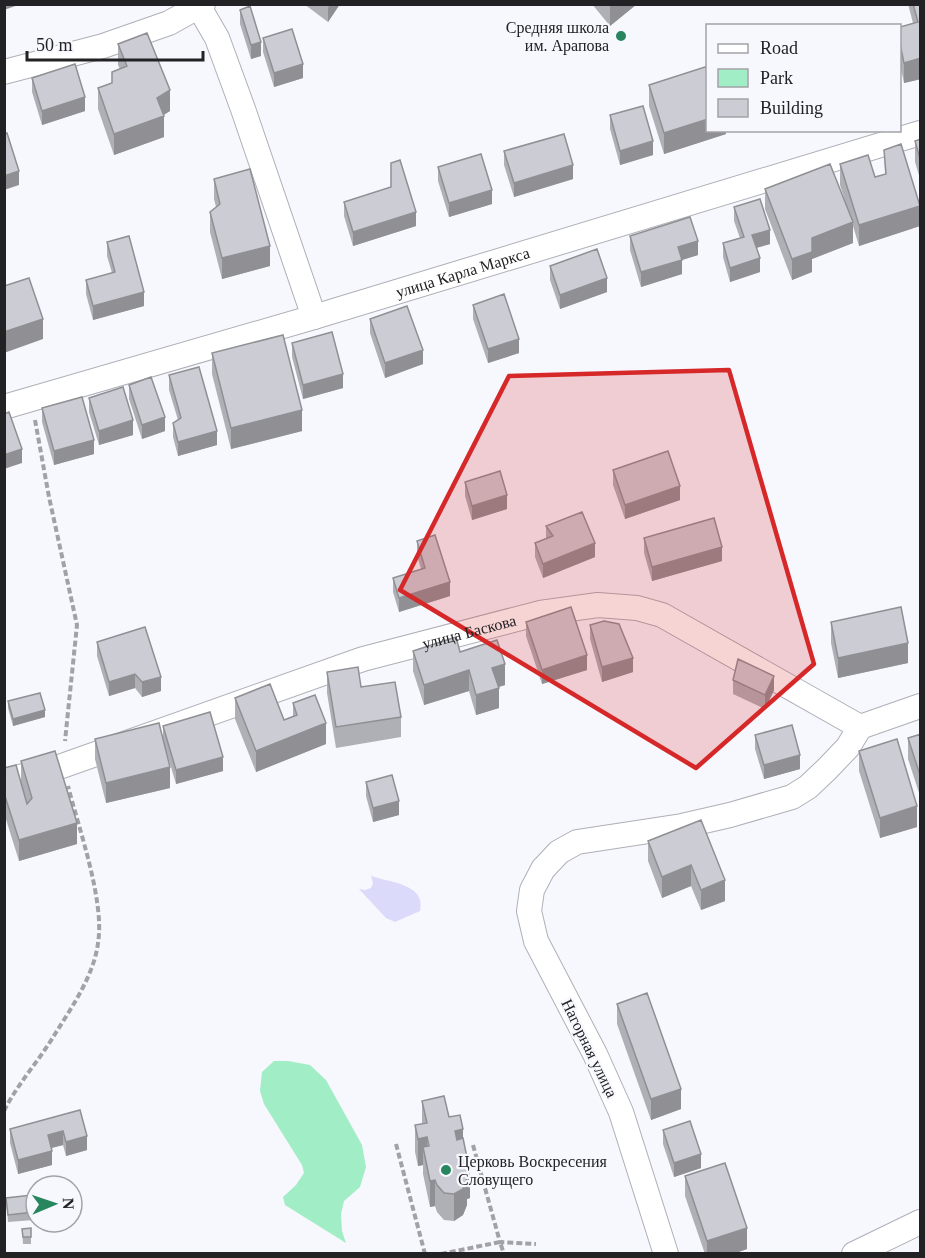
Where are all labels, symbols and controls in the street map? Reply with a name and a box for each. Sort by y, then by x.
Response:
place label: Средняя школа им. Арапова [506,19,609,55]
scale bar [27,24,202,62]
legend [706,24,901,132]
marker: Средняя школа им. Арапова [614,29,628,43]
text: 50 m [36,35,73,55]
text: Road [760,38,798,58]
text: Park [760,68,793,88]
text: Building [760,98,823,118]
street label: улица Карла Маркса [394,244,532,302]
street label: улица Баскова [420,612,518,653]
street label: Нагорная улица [557,996,621,1101]
place label: Церковь Воскресения Словущего [458,1153,607,1189]
marker: Церковь Воскресения Словущего [439,1163,453,1177]
north arrow [24,1174,84,1234]
text: N [60,1197,77,1210]

